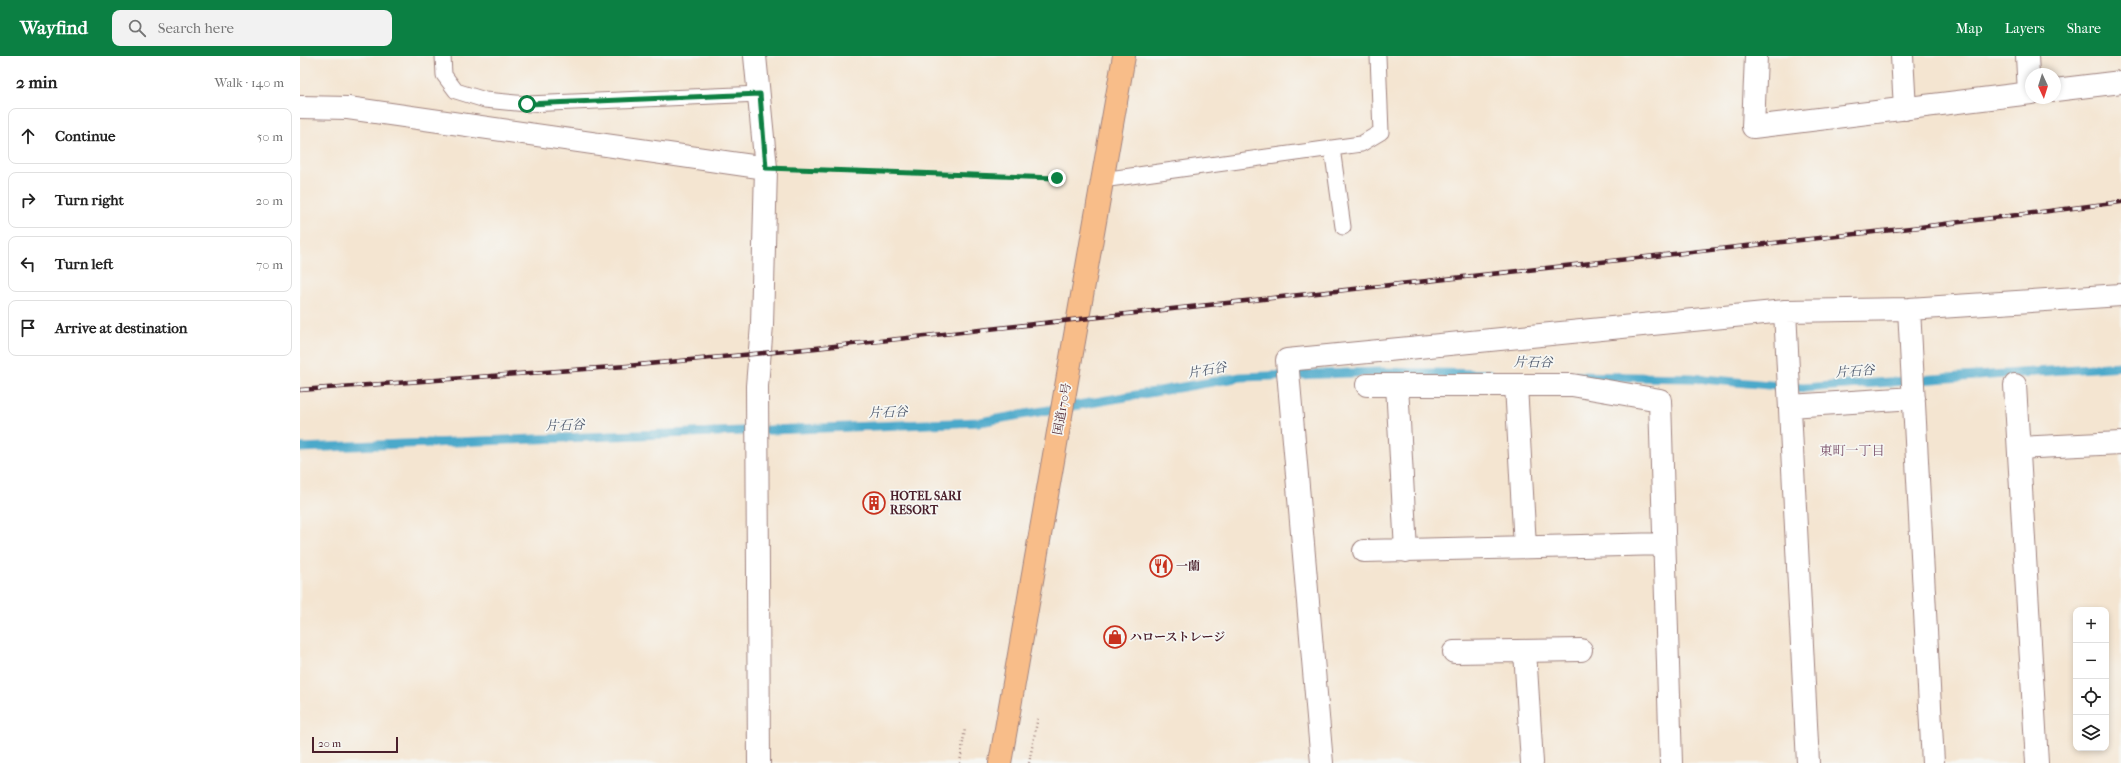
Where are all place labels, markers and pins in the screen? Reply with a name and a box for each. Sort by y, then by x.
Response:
place label: HOTEL SARI RESORT [890,489,962,517]
building icon: HOTEL SARI RESORT [861,490,887,516]
restaurant icon: 一蘭 [1148,553,1174,579]
place label: 一蘭 [1176,559,1200,573]
shop icon: ハローストレージ [1102,624,1128,650]
place label: ハローストレージ [1130,630,1225,644]

